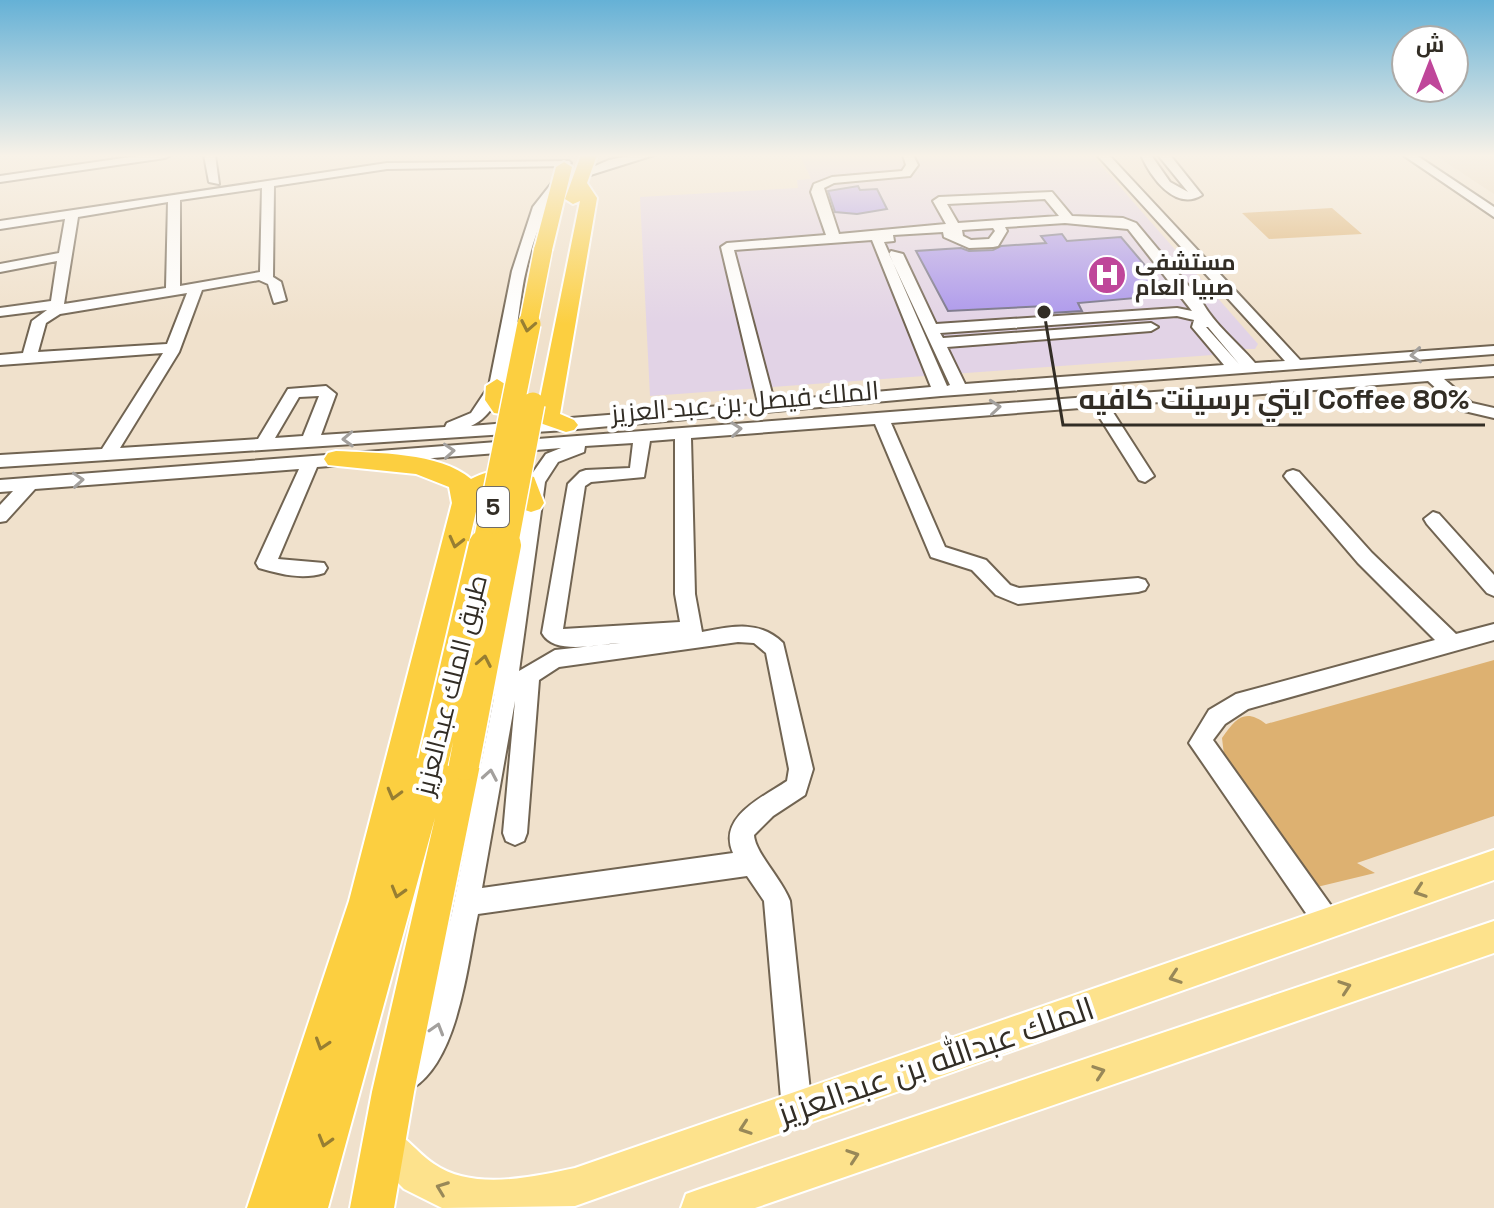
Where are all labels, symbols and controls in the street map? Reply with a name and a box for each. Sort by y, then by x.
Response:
north arrow [1390,24,1470,104]
text: ش [1416,30,1444,58]
place label: مستشفى صبيا العام [1135,248,1235,303]
hospital icon: مستشفى صبيا العام [1086,254,1128,296]
one-way arrow [521,319,538,333]
one-way arrow [1409,346,1422,363]
street label: الملك فيصل بن عبد العزيز [608,373,880,431]
callout: ايتي برسينت كافيه Coffee 80% [1063,373,1485,425]
text: ايتي برسينت كافيه Coffee 80% [1079,381,1469,422]
one-way arrow [989,399,1002,416]
one-way arrow [730,420,743,437]
one-way arrow [341,430,354,447]
one-way arrow [443,443,456,460]
one-way arrow [72,472,85,489]
road number: 5 [477,487,509,527]
one-way arrow [449,534,466,548]
street label: طريق الملك عبدالعزيز [407,571,495,801]
one-way arrow [475,654,492,668]
one-way arrow [481,768,498,782]
one-way arrow [387,787,404,801]
one-way arrow [1414,881,1428,897]
one-way arrow [391,884,407,898]
one-way arrow [1169,967,1183,984]
one-way arrow [1338,981,1352,997]
street label: الملك عبدالله بن عبدالعزيز [770,987,1099,1135]
one-way arrow [428,1023,444,1036]
one-way arrow [315,1037,331,1050]
one-way arrow [1092,1065,1106,1081]
one-way arrow [739,1118,753,1134]
one-way arrow [318,1134,334,1148]
one-way arrow [846,1149,860,1165]
one-way arrow [436,1181,450,1198]

